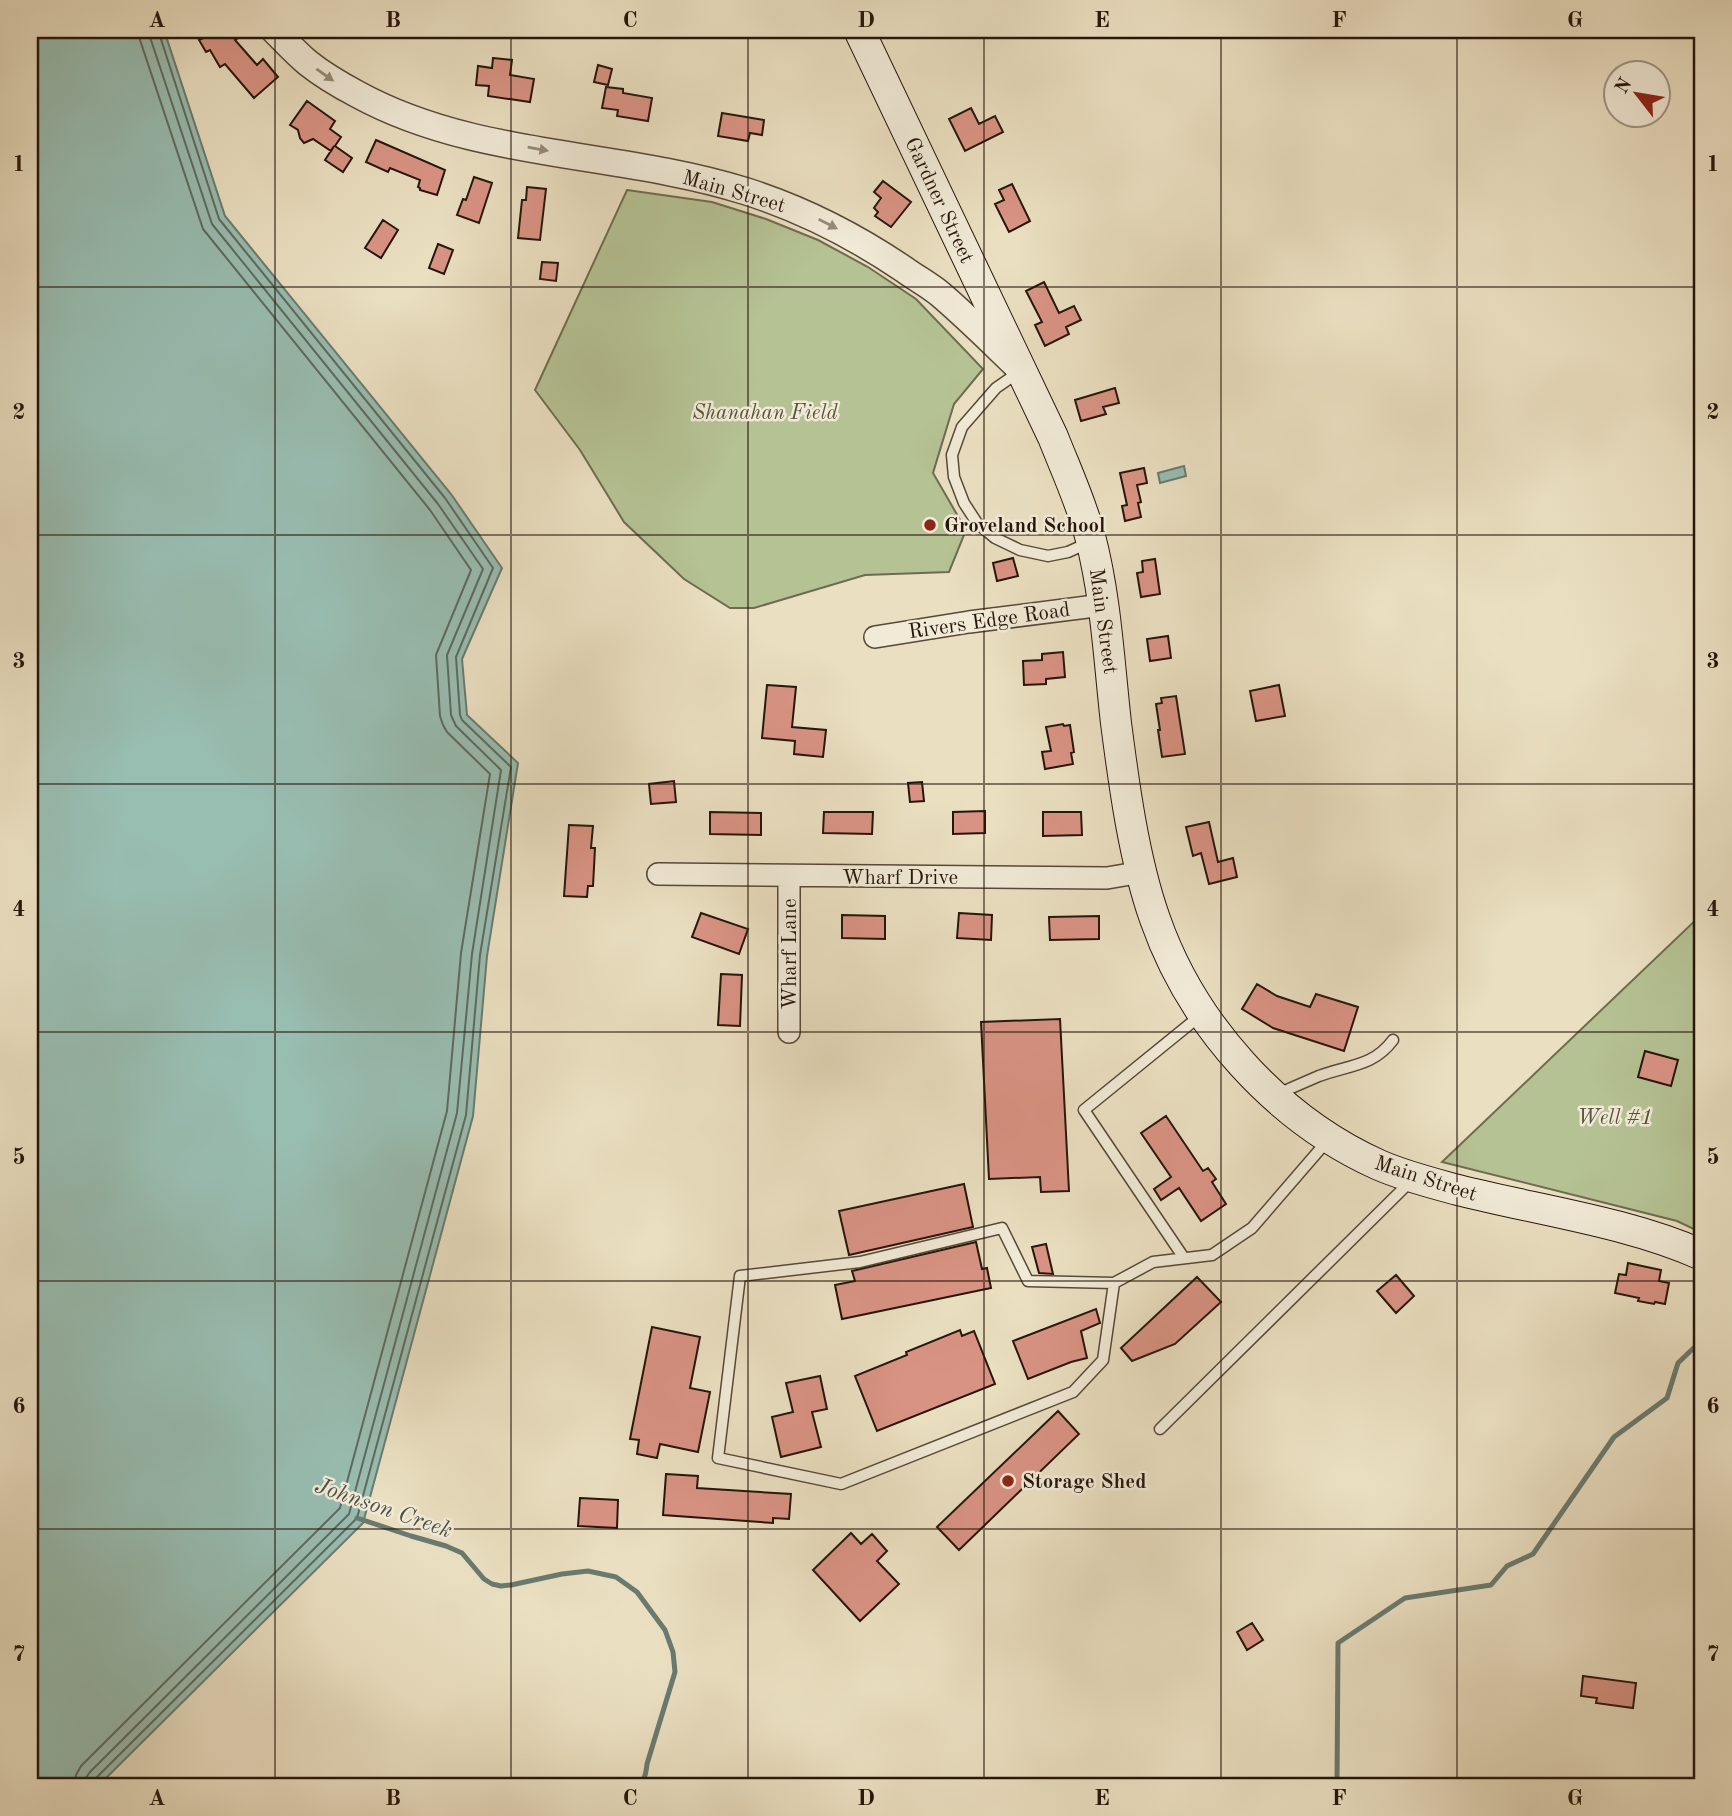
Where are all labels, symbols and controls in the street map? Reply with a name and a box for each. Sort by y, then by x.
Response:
text: A [148,9,166,32]
text: B [385,9,401,32]
text: C [622,9,638,32]
text: D [857,9,875,32]
text: E [1094,9,1110,32]
text: F [1331,9,1347,32]
text: G [1567,9,1583,32]
north arrow [1602,60,1672,130]
one-way arrow [316,68,334,82]
text: N [1613,75,1637,98]
street label: Gardner Street [900,134,977,267]
one-way arrow [527,144,549,155]
text: 1 [12,153,26,176]
text: 1 [1706,153,1720,176]
street label: Main Street [679,168,788,217]
one-way arrow [818,218,838,230]
text: 2 [12,401,26,424]
text: 2 [1706,401,1720,424]
park label: Shanahan Field [692,403,839,424]
place label: Groveland School [944,516,1106,537]
marker: Groveland School [922,517,938,533]
street label: Main Street [1085,567,1120,675]
street label: Rivers Edge Road [907,600,1072,643]
text: 3 [12,650,26,673]
text: 3 [1706,650,1720,673]
street label: Wharf Drive [842,868,958,889]
text: 4 [12,898,26,921]
street label: Wharf Lane [780,898,801,1010]
text: 4 [1706,898,1720,921]
park label: Well #1 [1577,1108,1653,1129]
text: 5 [12,1146,26,1169]
text: 5 [1706,1146,1720,1169]
street label: Main Street [1372,1153,1479,1206]
text: 6 [12,1395,26,1418]
text: 6 [1706,1395,1720,1418]
place label: Storage Shed [1022,1472,1146,1493]
marker: Storage Shed [1000,1473,1016,1489]
water label: Johnson Creek [312,1474,455,1543]
text: 7 [12,1643,26,1666]
text: 7 [1706,1643,1720,1666]
text: A [148,1787,166,1810]
text: B [385,1787,401,1810]
text: C [622,1787,638,1810]
text: D [857,1787,875,1810]
text: E [1094,1787,1110,1810]
text: F [1331,1787,1347,1810]
text: G [1567,1787,1583,1810]

